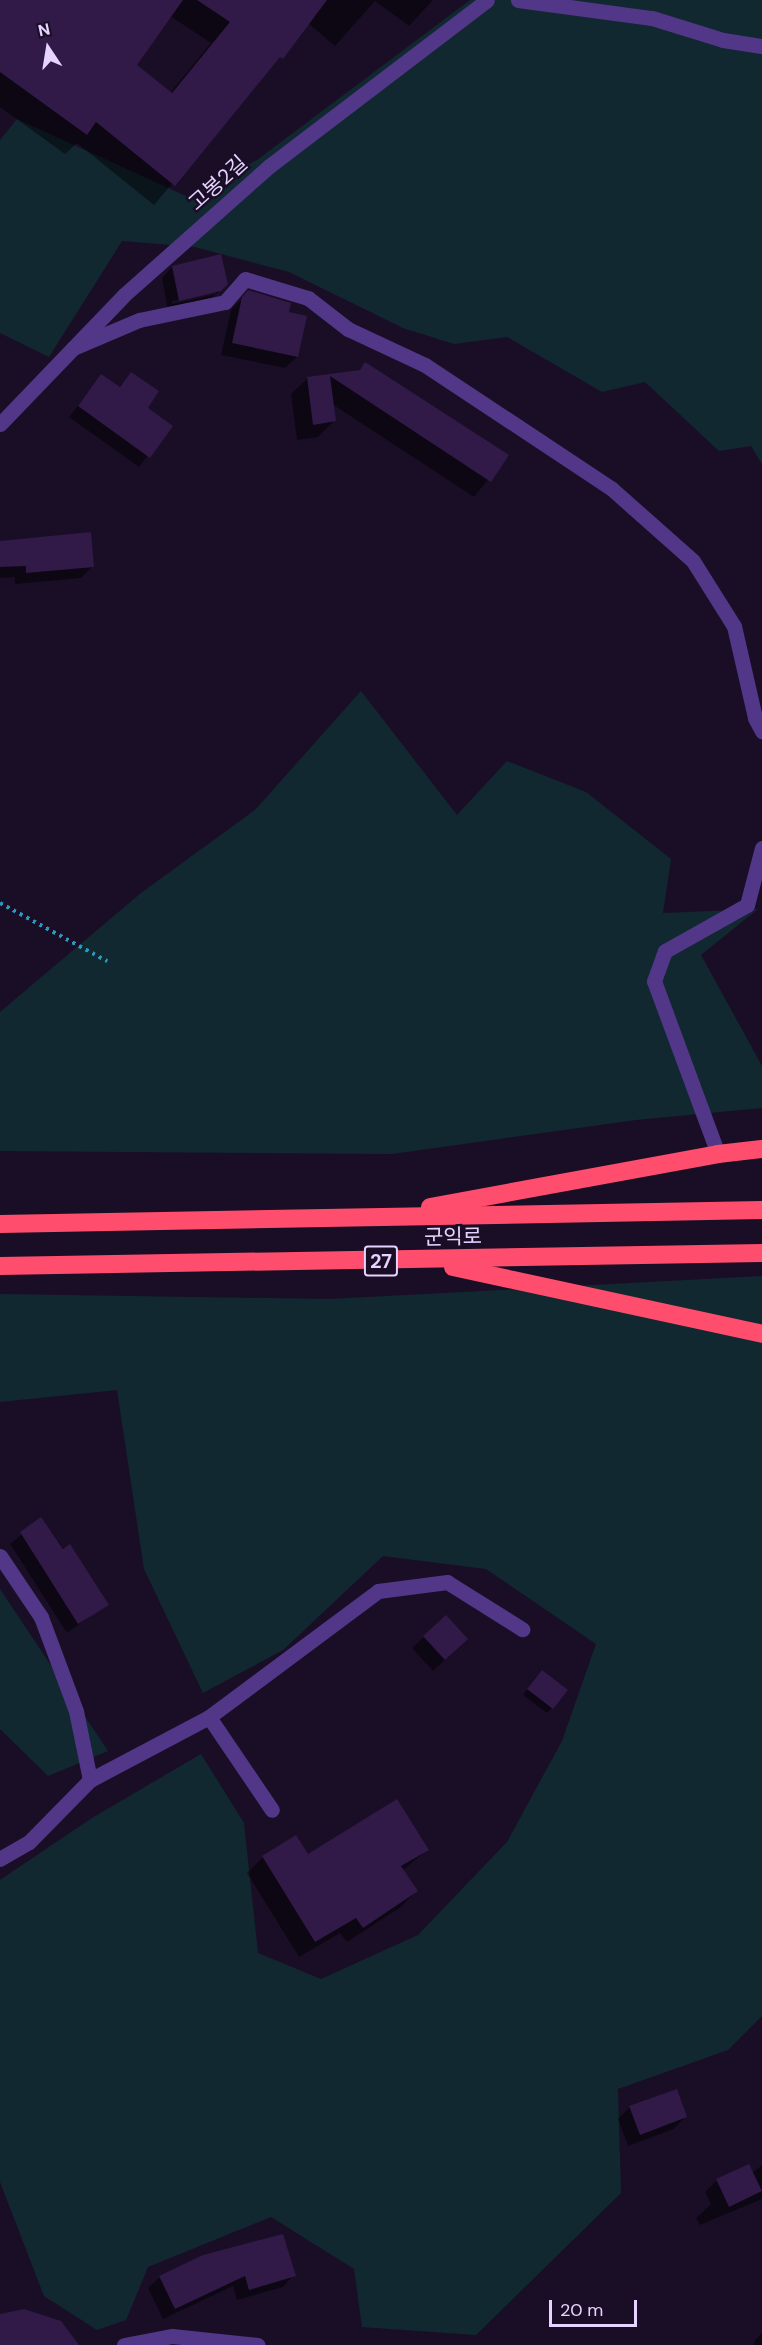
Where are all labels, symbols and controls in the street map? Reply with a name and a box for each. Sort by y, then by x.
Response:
north arrow [18,18,78,78]
text: N [36,18,52,41]
street label: 고봉2길 [184,150,252,216]
street label: 군익로 [424,1224,482,1250]
road number: 27 [363,1244,399,1278]
scale bar [552,2288,640,2326]
text: 20 m [560,2298,603,2322]

